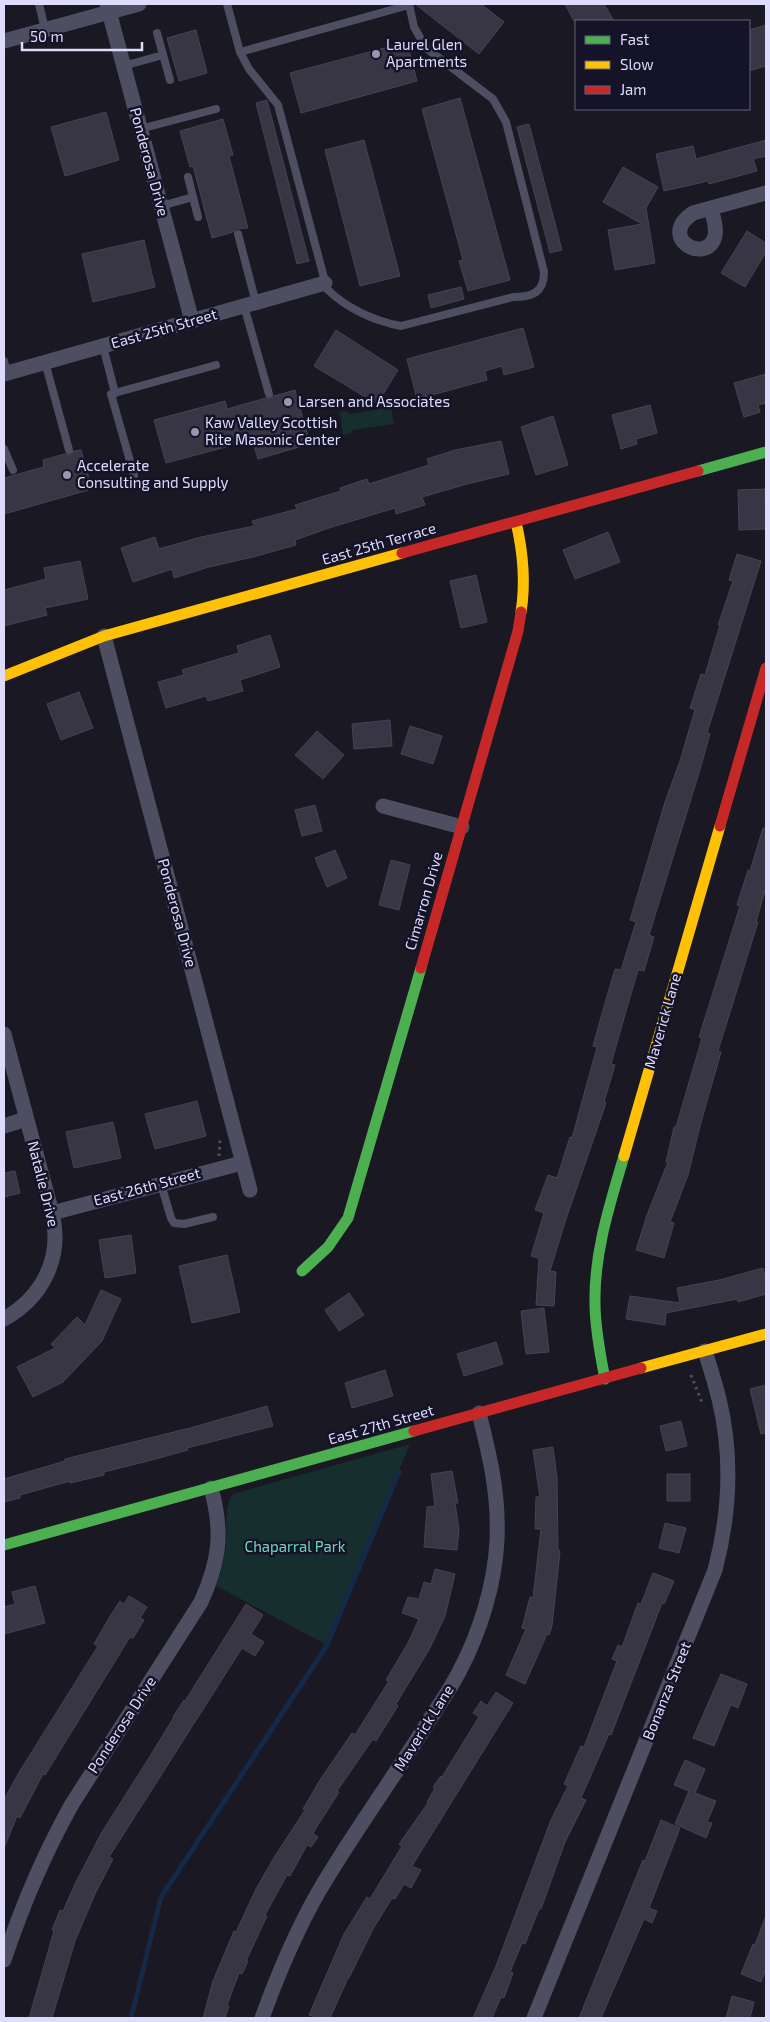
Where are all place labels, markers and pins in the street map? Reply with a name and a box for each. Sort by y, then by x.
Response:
place label: Laurel Glen Apartments [386,35,467,70]
marker: Laurel Glen Apartments [370,48,382,60]
place label: Larsen and Associates [298,392,450,410]
marker: Larsen and Associates [282,396,294,408]
place label: Kaw Valley Scottish Rite Masonic Center [205,413,341,448]
marker: Kaw Valley Scottish Rite Masonic Center [189,426,201,438]
place label: Accelerate Consulting and Supply [77,456,229,491]
marker: Accelerate Consulting and Supply [61,469,73,481]

